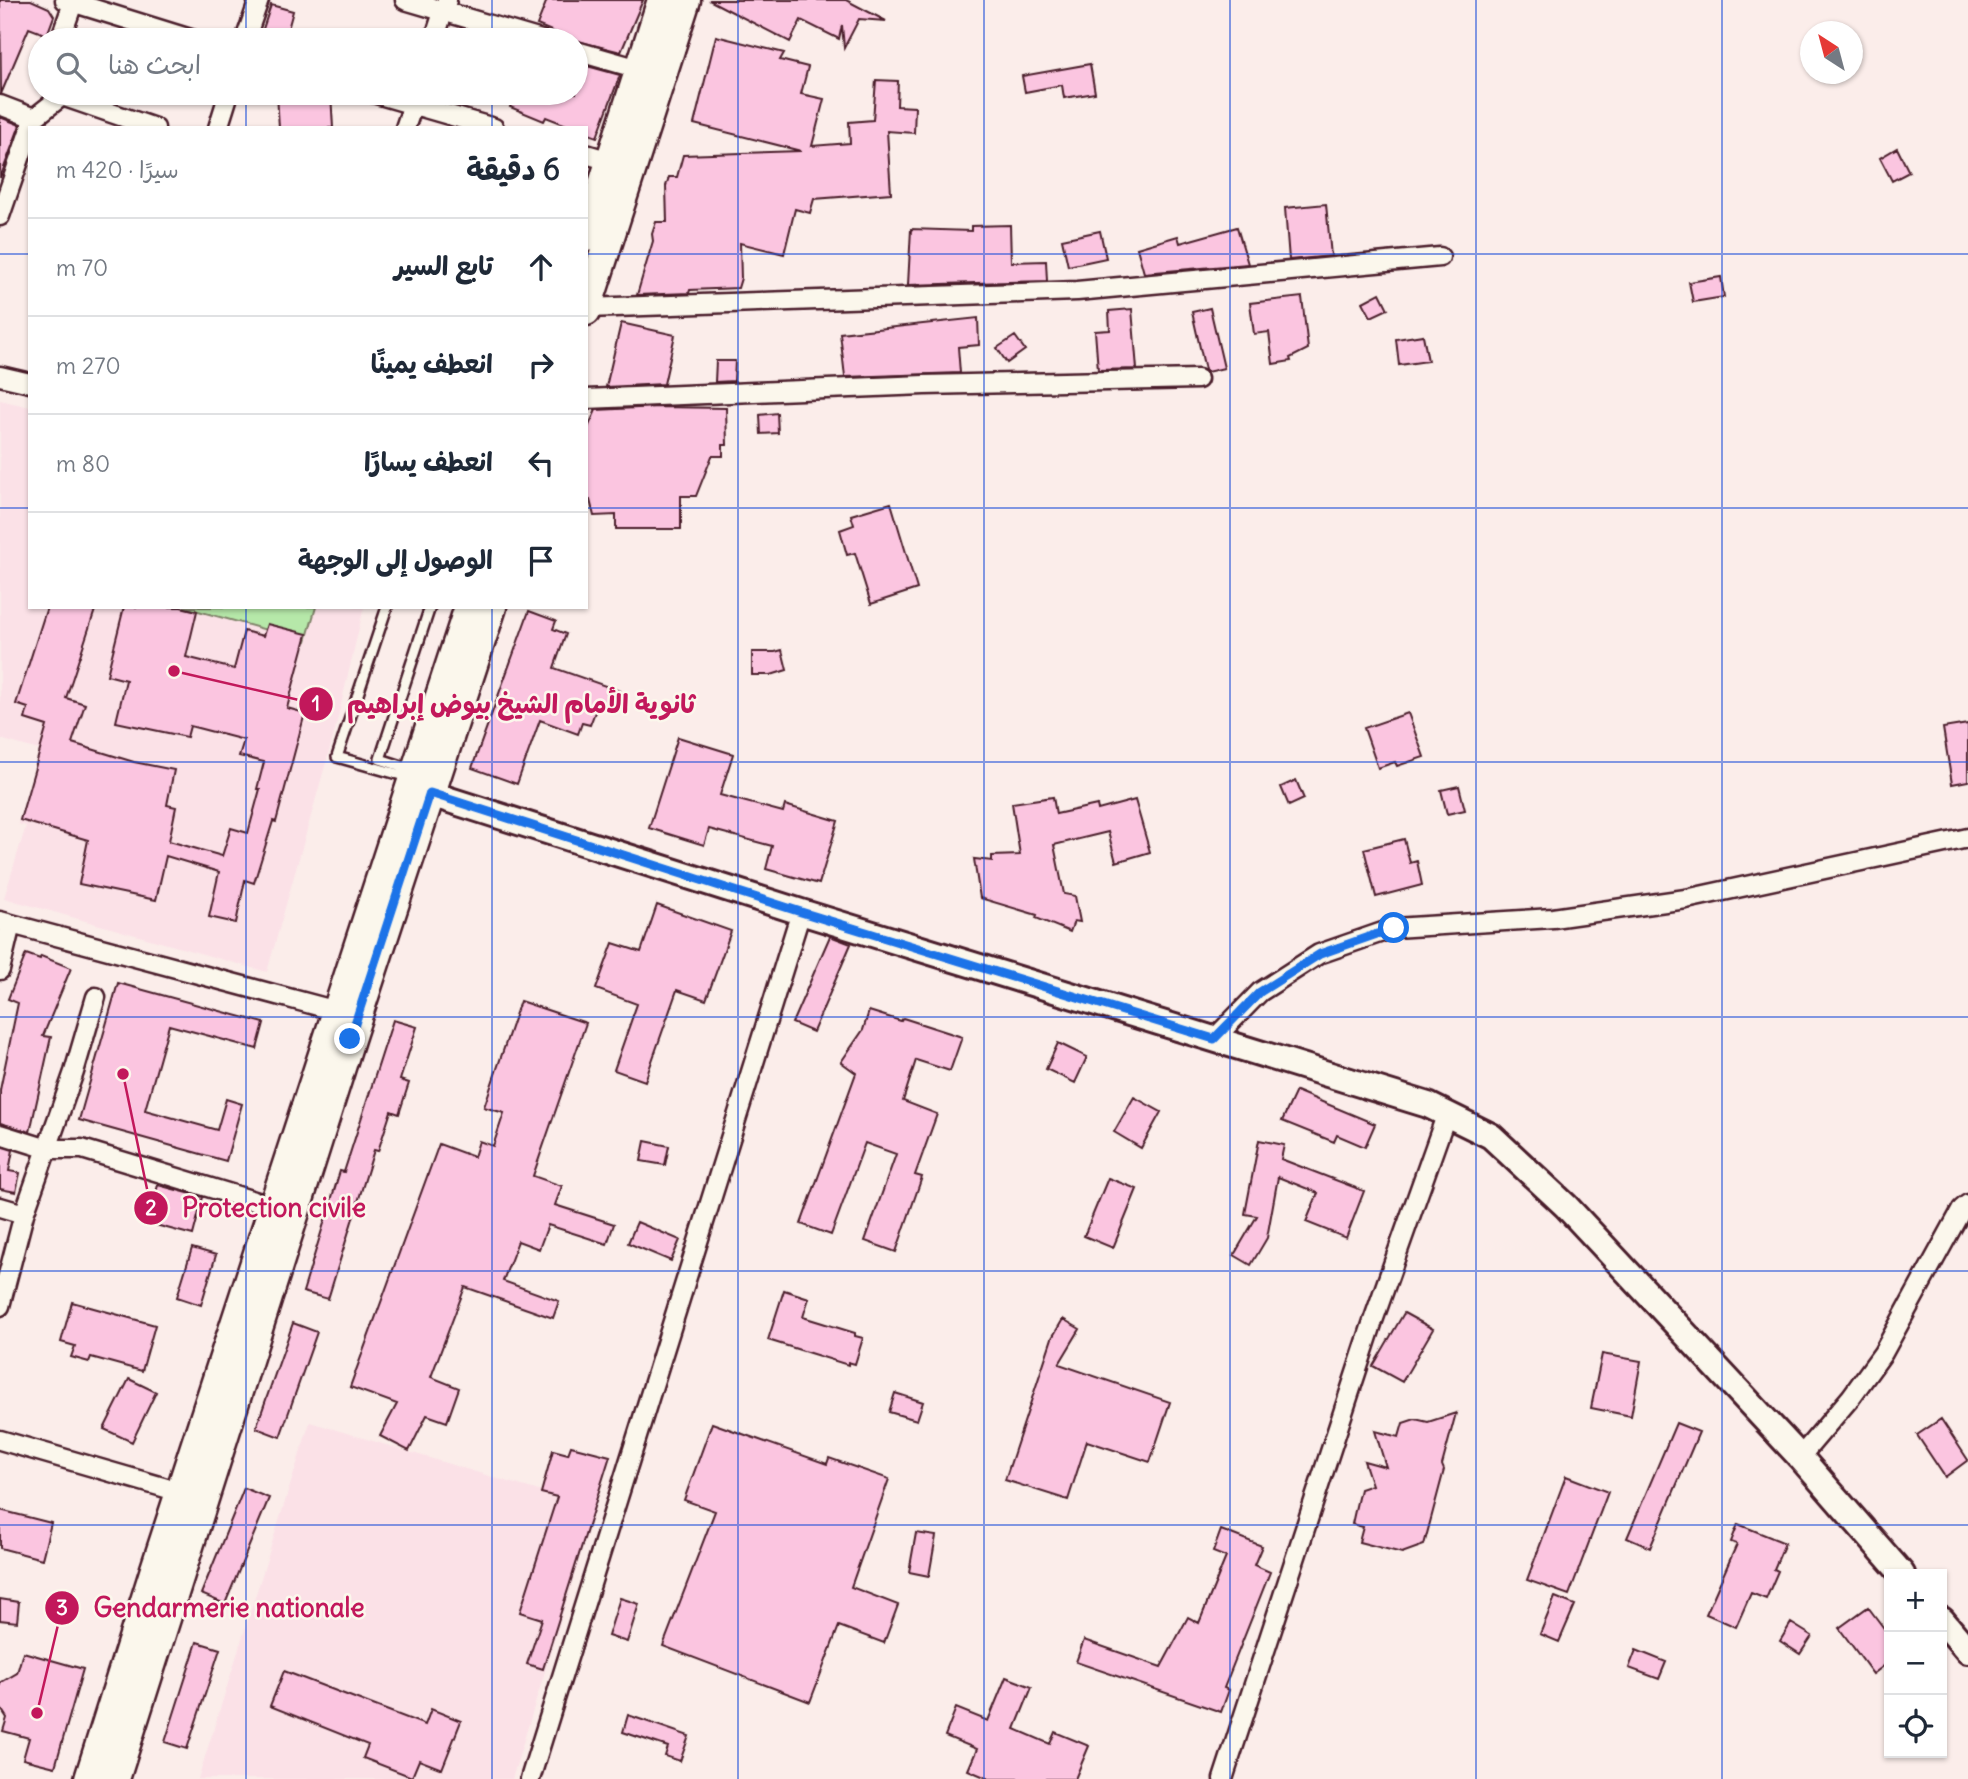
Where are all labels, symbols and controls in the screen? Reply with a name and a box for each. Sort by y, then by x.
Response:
north arrow [1800,21,1863,84]
search box [28,28,588,105]
icon: search [52,48,90,86]
text: ابحث هنا [108,48,201,81]
text: 6 دقيقة [466,150,560,188]
text: سيرًا · 420 m [56,155,179,184]
icon: ahead [522,248,560,286]
text: تابع السير [394,249,493,282]
text: 70 m [56,253,108,282]
icon: right [522,346,560,384]
text: انعطف يمينًا [371,347,493,380]
text: 270 m [56,351,121,380]
icon: left [522,444,560,482]
text: انعطف يسارًا [364,445,493,478]
text: 80 m [56,449,110,478]
icon: arrive [522,542,560,580]
text: الوصول إلى الوجهة [298,543,493,576]
callout: ثانوية الأمام الشيخ بيوض إبراهيم [298,680,710,727]
text: ثانوية الأمام الشيخ بيوض إبراهيم [347,686,697,724]
text: 1 [312,690,320,717]
route start [1378,912,1409,943]
route end [334,1023,365,1054]
callout: Protection civile [133,1185,380,1232]
text: Protection civile [182,1191,366,1224]
text: 2 [145,1194,157,1221]
map controls [1884,1569,1947,1758]
button: + [1884,1569,1947,1632]
callout: Gendarmerie nationale [45,1584,379,1631]
text: Gendarmerie nationale [94,1591,364,1624]
text: 3 [56,1594,68,1621]
button: − [1884,1632,1947,1695]
button: locate [1884,1695,1947,1758]

